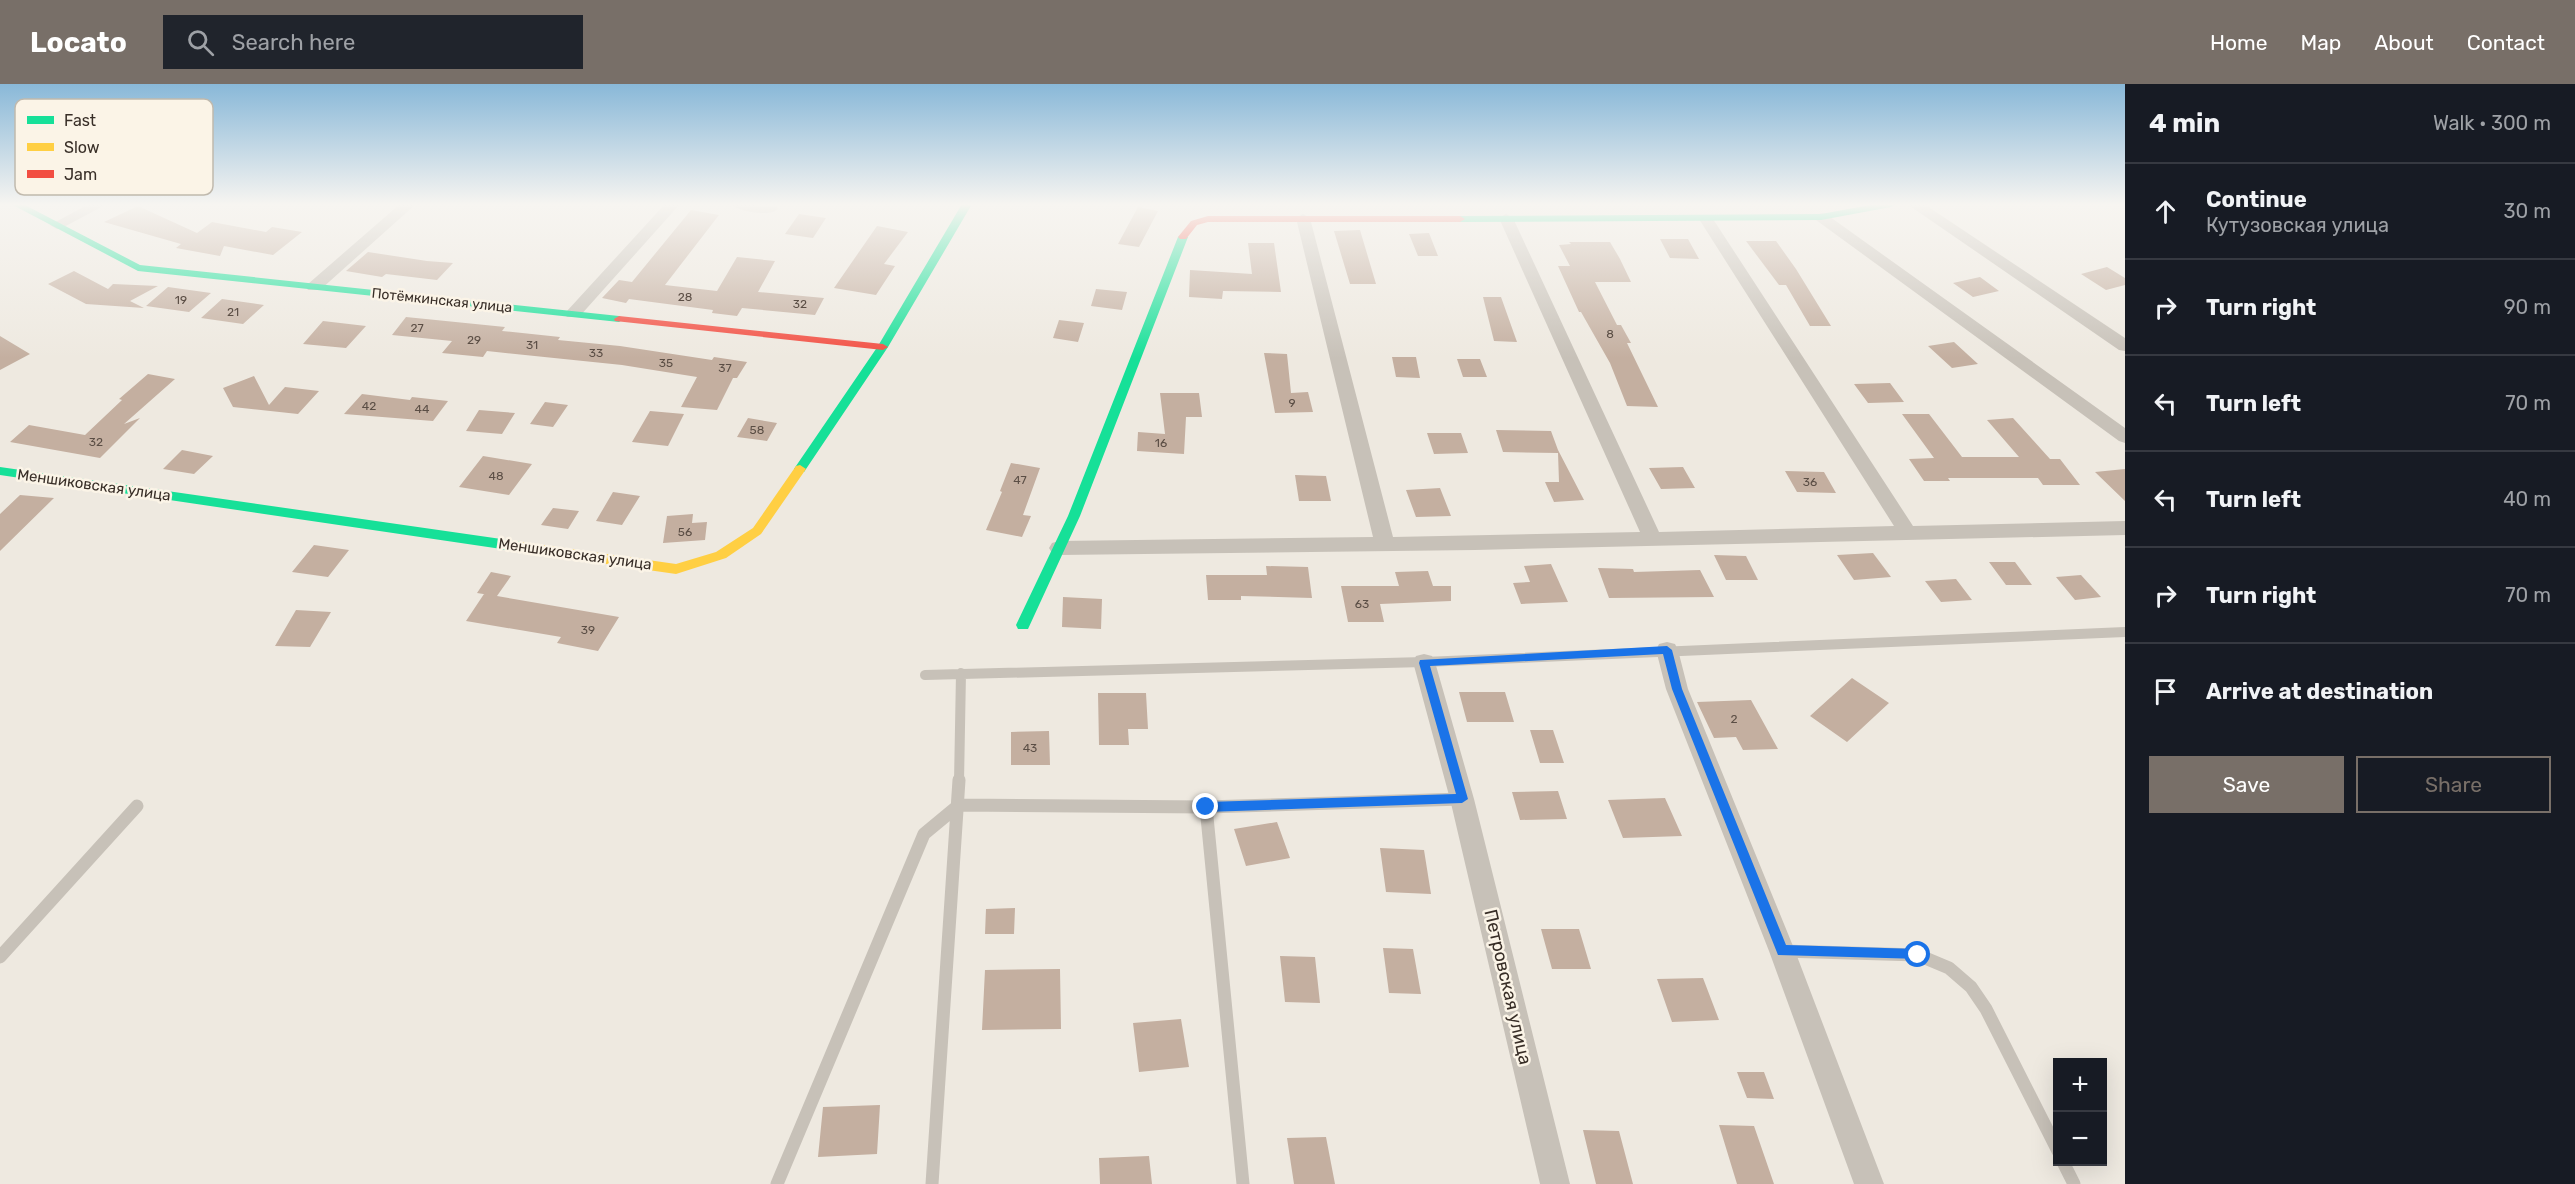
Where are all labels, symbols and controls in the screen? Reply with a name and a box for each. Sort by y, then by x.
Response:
search box [163,15,583,69]
text: Locato [30,26,127,59]
icon: search [184,26,217,59]
text: Search here [232,29,355,56]
text: Home [2210,30,2267,55]
text: Map [2300,30,2341,55]
text: About [2374,30,2434,55]
text: Contact [2467,30,2545,55]
legend [15,99,213,195]
text: 4 min [2149,108,2220,139]
text: Fast [64,111,96,130]
text: Walk · 300 m [2433,111,2551,135]
text: Slow [64,138,100,157]
text: Jam [64,165,97,184]
text: Continue [2206,186,2307,213]
icon: ahead [2149,195,2182,228]
text: 30 m [2504,199,2551,223]
text: Кутузовская улица [2206,213,2389,237]
street label: Потёмкинская улица [371,285,513,316]
house number: 28 [678,290,692,304]
icon: right [2149,291,2182,324]
house number: 19 [175,293,187,307]
text: Turn right [2206,294,2316,321]
text: 90 m [2504,295,2551,319]
house number: 32 [793,297,807,311]
house number: 21 [227,305,239,319]
house number: 27 [410,321,424,335]
house number: 8 [1606,327,1614,341]
house number: 29 [467,333,481,347]
house number: 31 [526,338,538,352]
house number: 33 [589,346,603,360]
house number: 35 [659,356,673,370]
house number: 37 [718,361,732,375]
icon: left [2149,387,2182,420]
text: Turn left [2206,390,2301,417]
text: 70 m [2505,391,2551,415]
house number: 9 [1288,396,1296,410]
house number: 42 [362,399,376,413]
house number: 44 [415,402,430,416]
house number: 58 [750,423,764,437]
house number: 32 [89,435,103,449]
house number: 16 [1155,436,1167,450]
street label: Меншиковская улица [16,465,172,505]
house number: 48 [488,469,504,483]
house number: 47 [1013,473,1027,487]
house number: 36 [1803,475,1817,489]
icon: left [2149,483,2182,516]
text: Turn left [2206,486,2301,513]
text: 40 m [2503,487,2551,511]
house number: 56 [678,525,692,539]
street label: Меншиковская улица [497,534,653,574]
icon: right [2149,579,2182,612]
text: Turn right [2206,582,2316,609]
text: 70 m [2505,583,2551,607]
house number: 63 [1355,597,1369,611]
house number: 39 [581,623,595,637]
icon: arrive [2149,675,2182,708]
text: Arrive at destination [2206,678,2433,705]
house number: 2 [1730,712,1738,726]
house number: 43 [1023,741,1037,755]
button: Save [2149,756,2344,813]
button: Share [2356,756,2551,813]
route end [1192,793,1218,819]
street label: Петровская улица [1479,907,1537,1067]
route start [1904,941,1930,967]
map controls [2053,1058,2107,1166]
button: + [2053,1058,2107,1112]
button: − [2053,1112,2107,1166]

